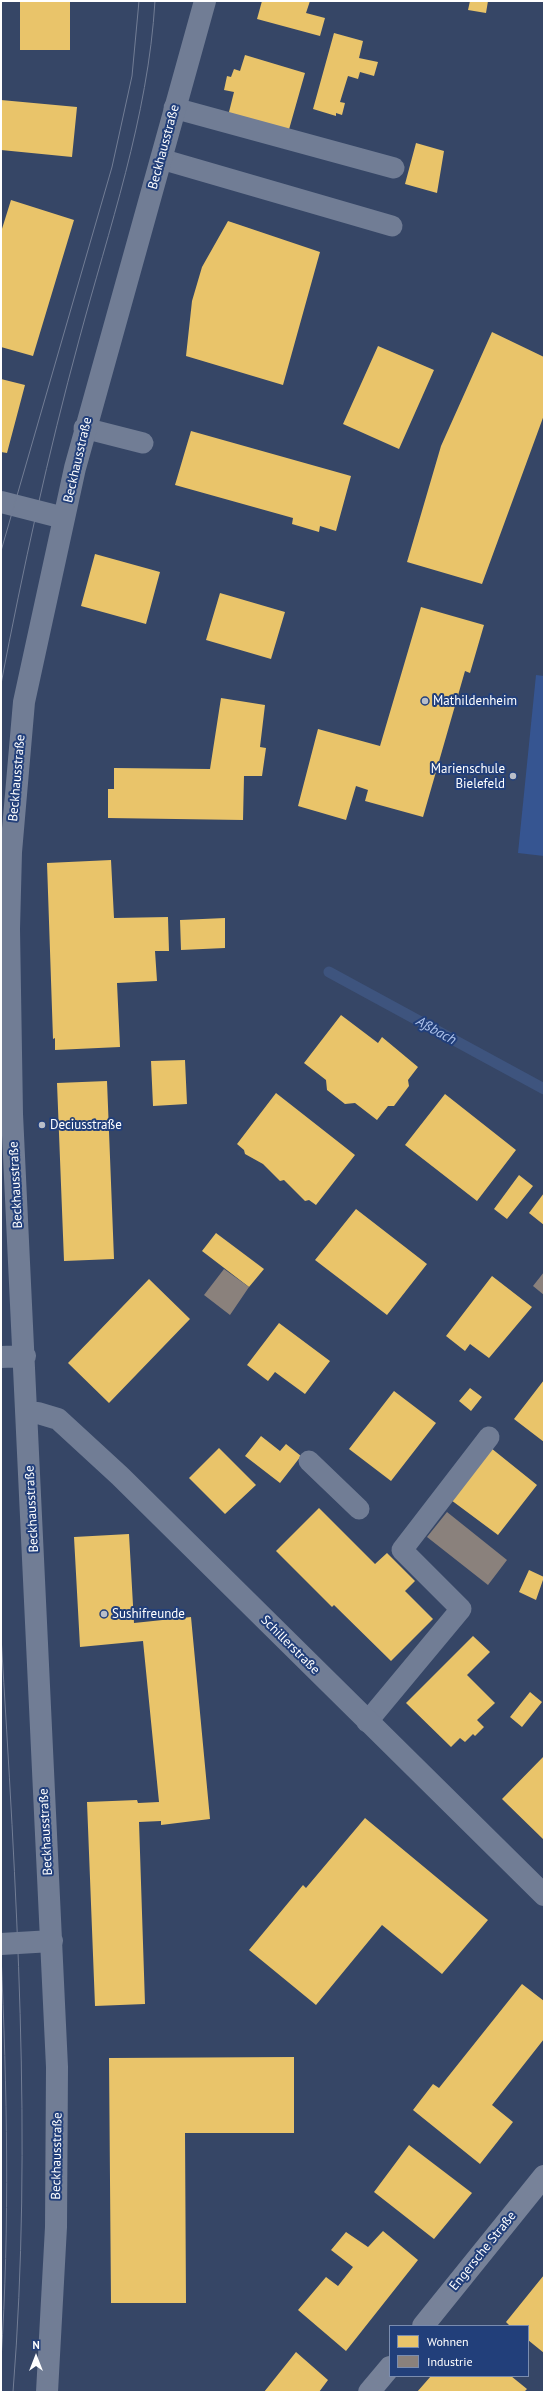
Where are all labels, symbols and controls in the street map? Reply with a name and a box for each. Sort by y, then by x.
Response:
street label: Beckhausstraße [145,103,183,191]
street label: Beckhausstraße [61,416,95,504]
place label: Mathildenheim [433,693,517,709]
marker: Mathildenheim [420,696,430,706]
street label: Beckhausstraße [5,734,29,822]
place label: Marienschule Bielefeld [431,761,505,792]
marker: Marienschule Bielefeld [508,771,518,781]
water label: Aßbach [413,1013,459,1049]
place label: Deciusstraße [50,1117,122,1133]
marker: Deciusstraße [37,1120,47,1130]
street label: Beckhausstraße [6,1141,26,1229]
street label: Beckhausstraße [22,1465,42,1553]
place label: Sushifreunde [112,1606,185,1622]
marker: Sushifreunde [99,1609,109,1619]
street label: Schillerstraße [257,1612,323,1678]
street label: Beckhausstraße [36,1788,56,1876]
street label: Beckhausstraße [48,2112,66,2200]
street label: Engersche Straße [446,2208,520,2294]
legend [389,2325,529,2377]
text: Wohnen [427,2334,469,2349]
north arrow [16,2337,56,2377]
text: N [32,2338,40,2352]
text: Industrie [427,2354,473,2369]

